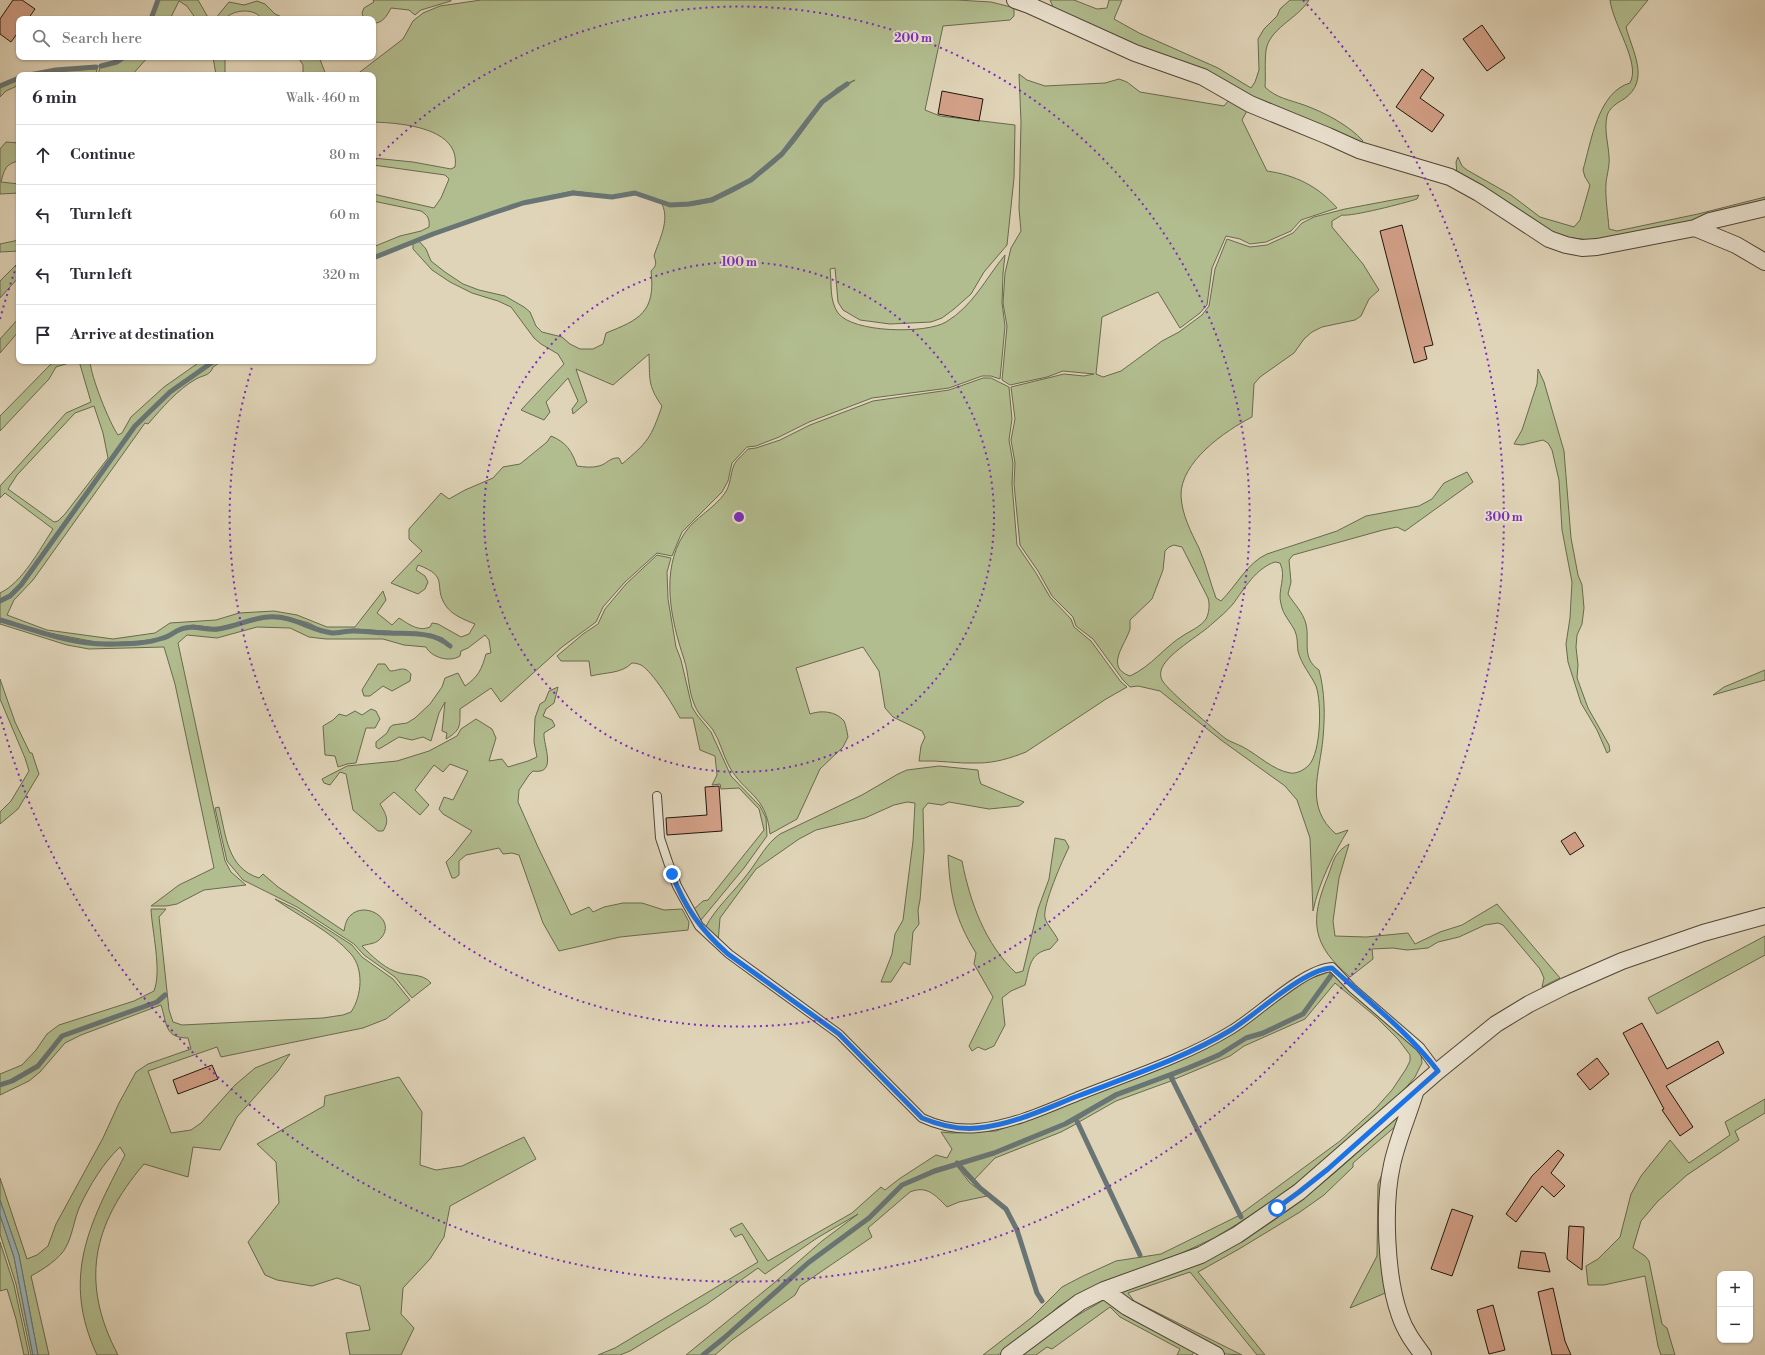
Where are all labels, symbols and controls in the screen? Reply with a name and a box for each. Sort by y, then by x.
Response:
search box [16,16,376,60]
icon: search [30,27,52,49]
text: Search here [62,29,142,48]
text: 200 m [894,31,932,46]
text: 6 min [32,87,77,109]
text: Walk · 460 m [286,90,360,106]
icon: ahead [32,144,54,166]
text: Continue [70,145,135,164]
text: 80 m [329,147,360,163]
icon: left [32,204,54,226]
text: Turn left [70,205,132,224]
text: 60 m [329,207,360,223]
text: 100 m [721,255,757,270]
icon: left [32,264,54,286]
text: Turn left [70,265,132,284]
text: 320 m [323,267,360,283]
icon: arrive [32,324,54,346]
text: Arrive at destination [70,325,214,344]
centre of rings [732,510,746,524]
text: 300 m [1485,510,1523,525]
route end [663,865,681,883]
route start [1268,1199,1286,1217]
map controls [1717,1271,1753,1343]
button: + [1717,1271,1753,1307]
button: − [1717,1307,1753,1343]

